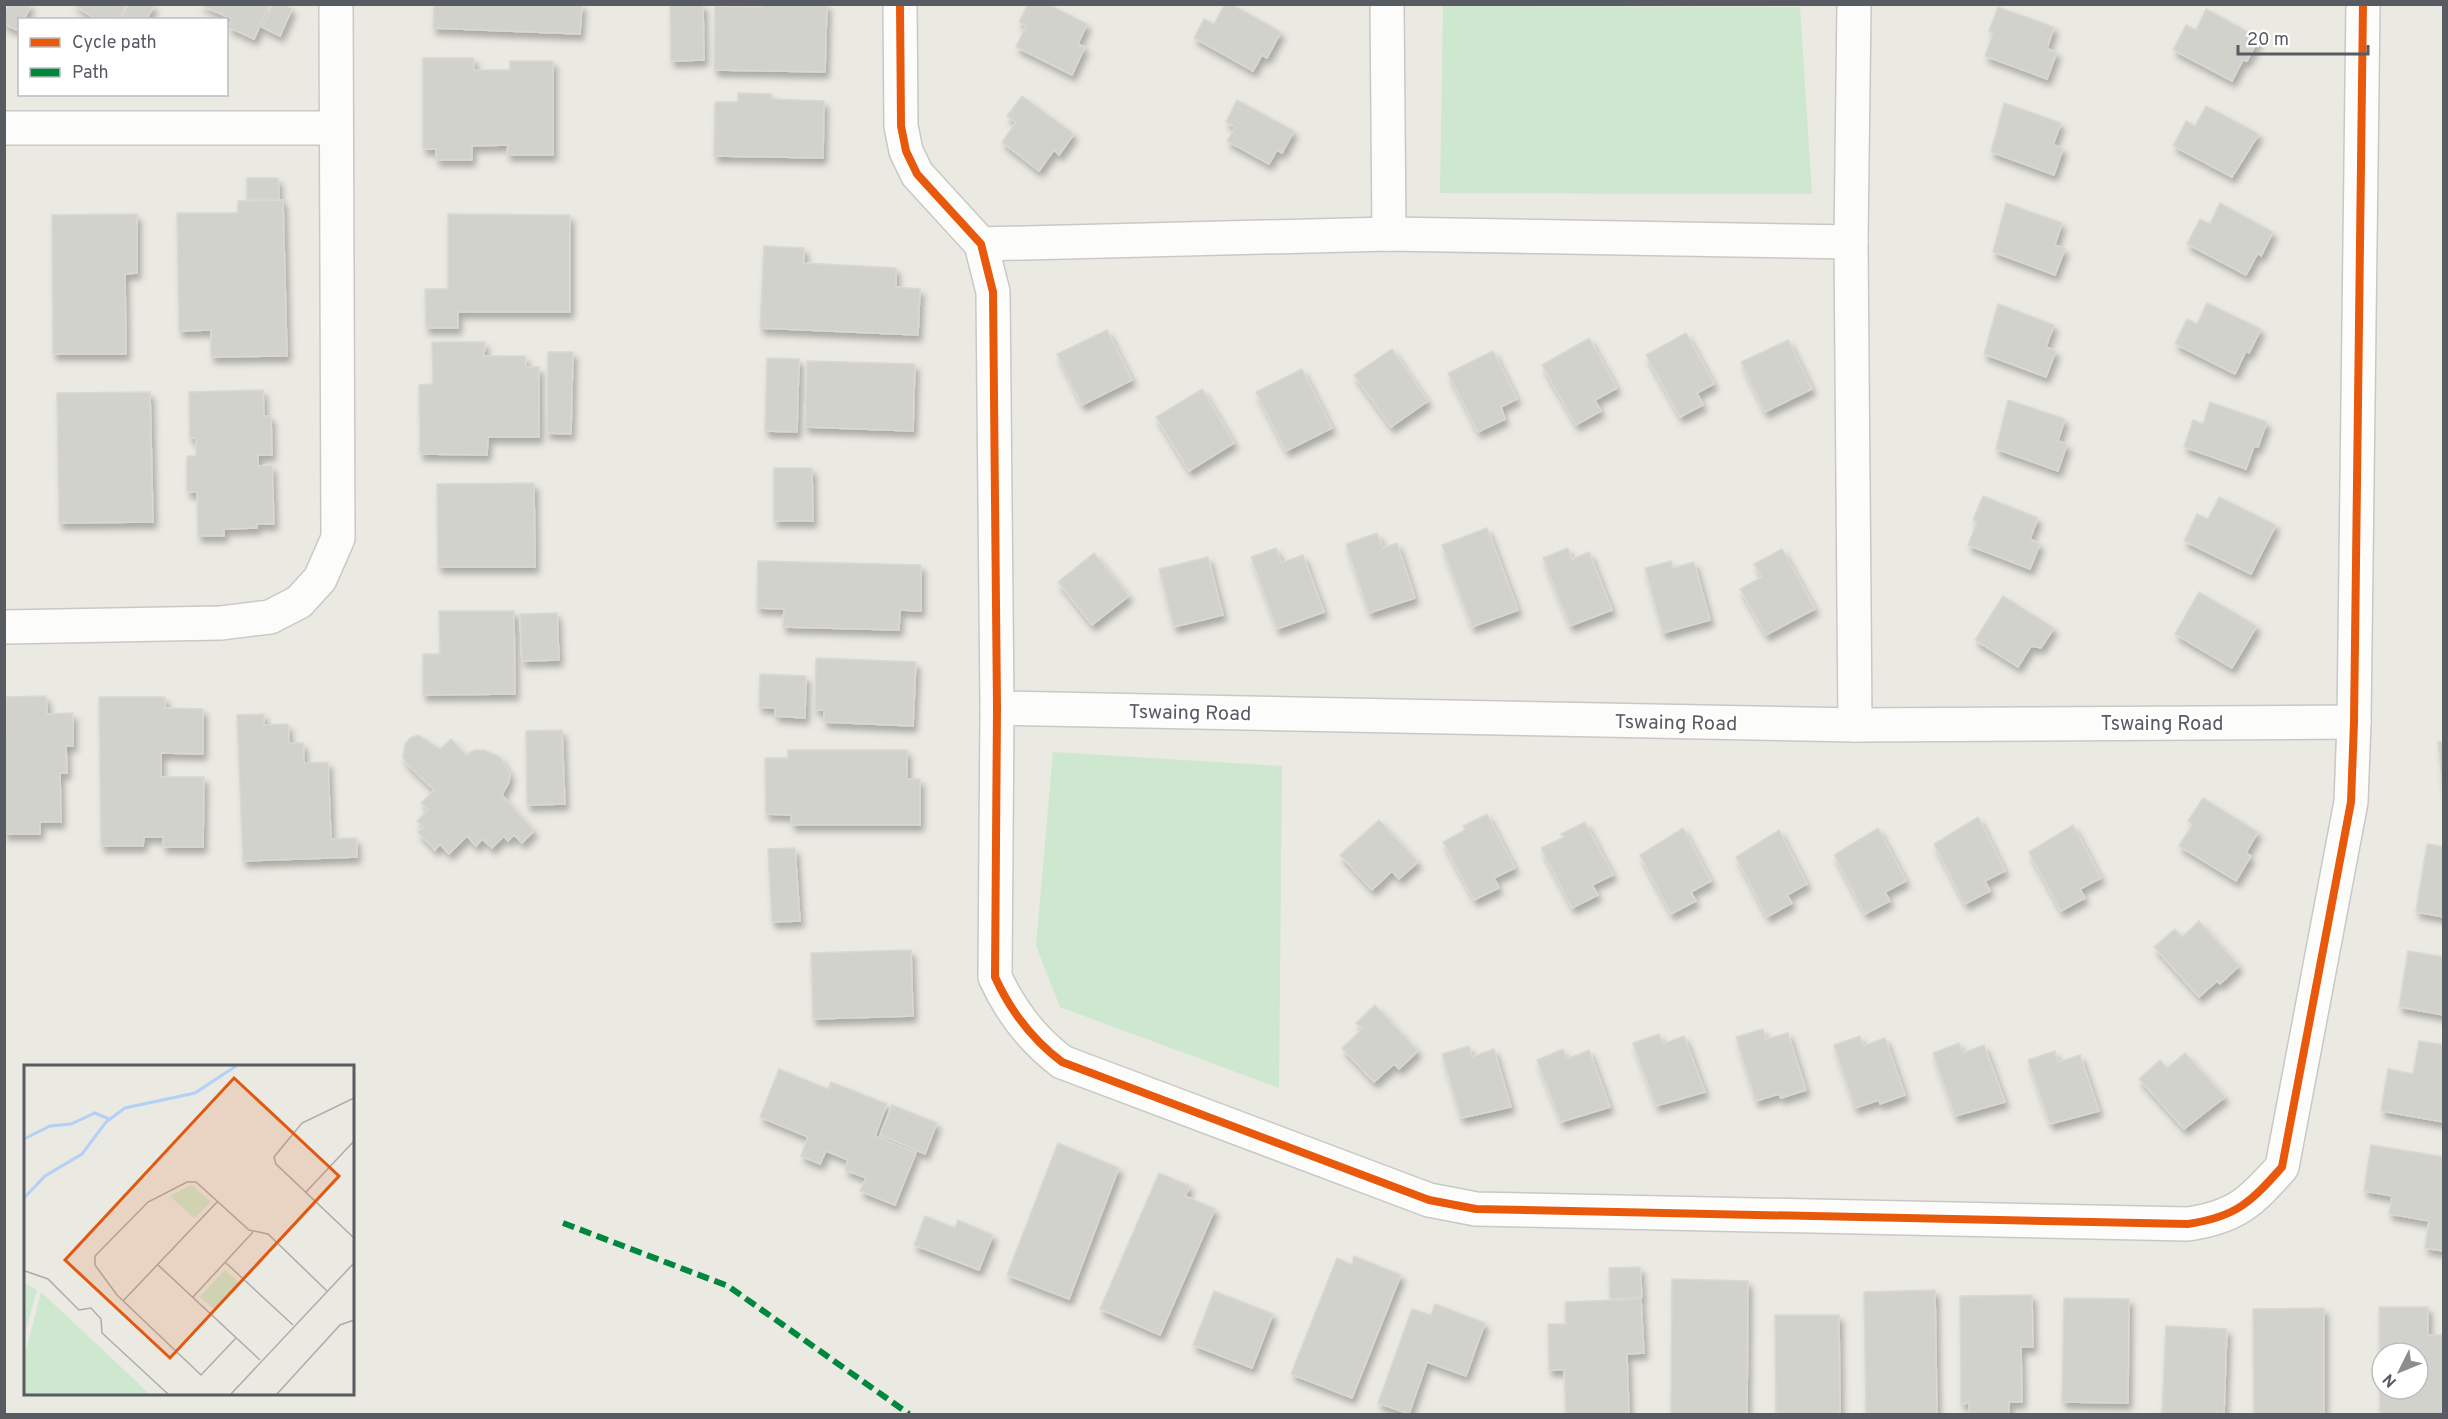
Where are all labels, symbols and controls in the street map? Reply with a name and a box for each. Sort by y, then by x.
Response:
legend [18,18,228,96]
scale bar [2238,18,2368,56]
text: 20 m [2247,29,2289,52]
text: Cycle path [72,32,157,55]
text: Path [72,62,109,85]
street label: Tswaing Road [1128,700,1252,728]
street label: Tswaing Road [1614,710,1738,738]
street label: Tswaing Road [2101,712,2223,738]
inset map [24,1065,354,1395]
north arrow [2370,1341,2430,1401]
text: N [2379,1369,2402,1391]

